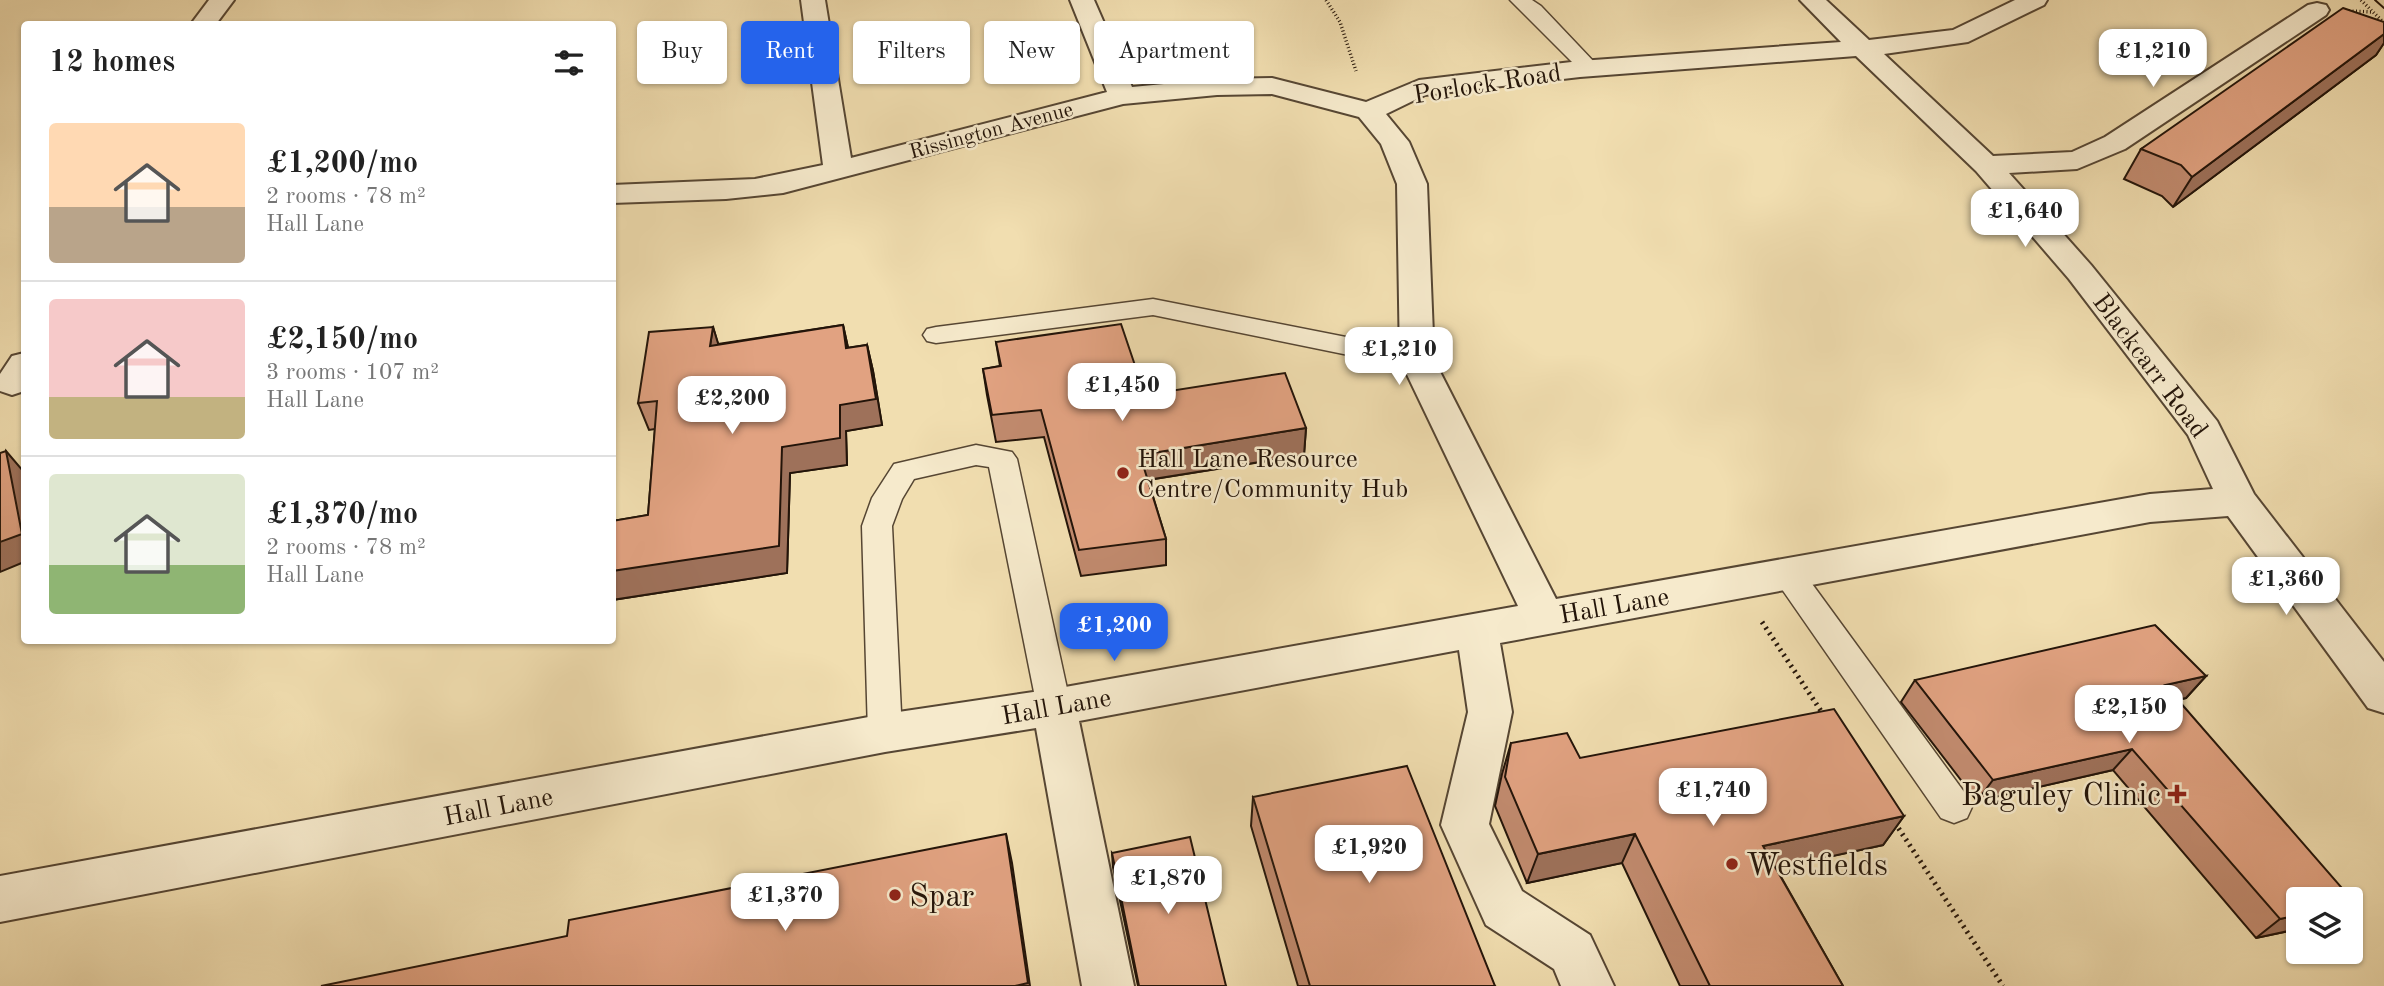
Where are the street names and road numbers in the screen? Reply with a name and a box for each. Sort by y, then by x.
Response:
street label: Porlock Road [1411,60,1563,110]
street label: Rissington Avenue [907,99,1076,163]
street label: Blackcarr Road [2087,289,2212,443]
street label: Hall Lane [1557,585,1671,629]
street label: Hall Lane [999,686,1113,730]
street label: Hall Lane [441,785,555,831]

